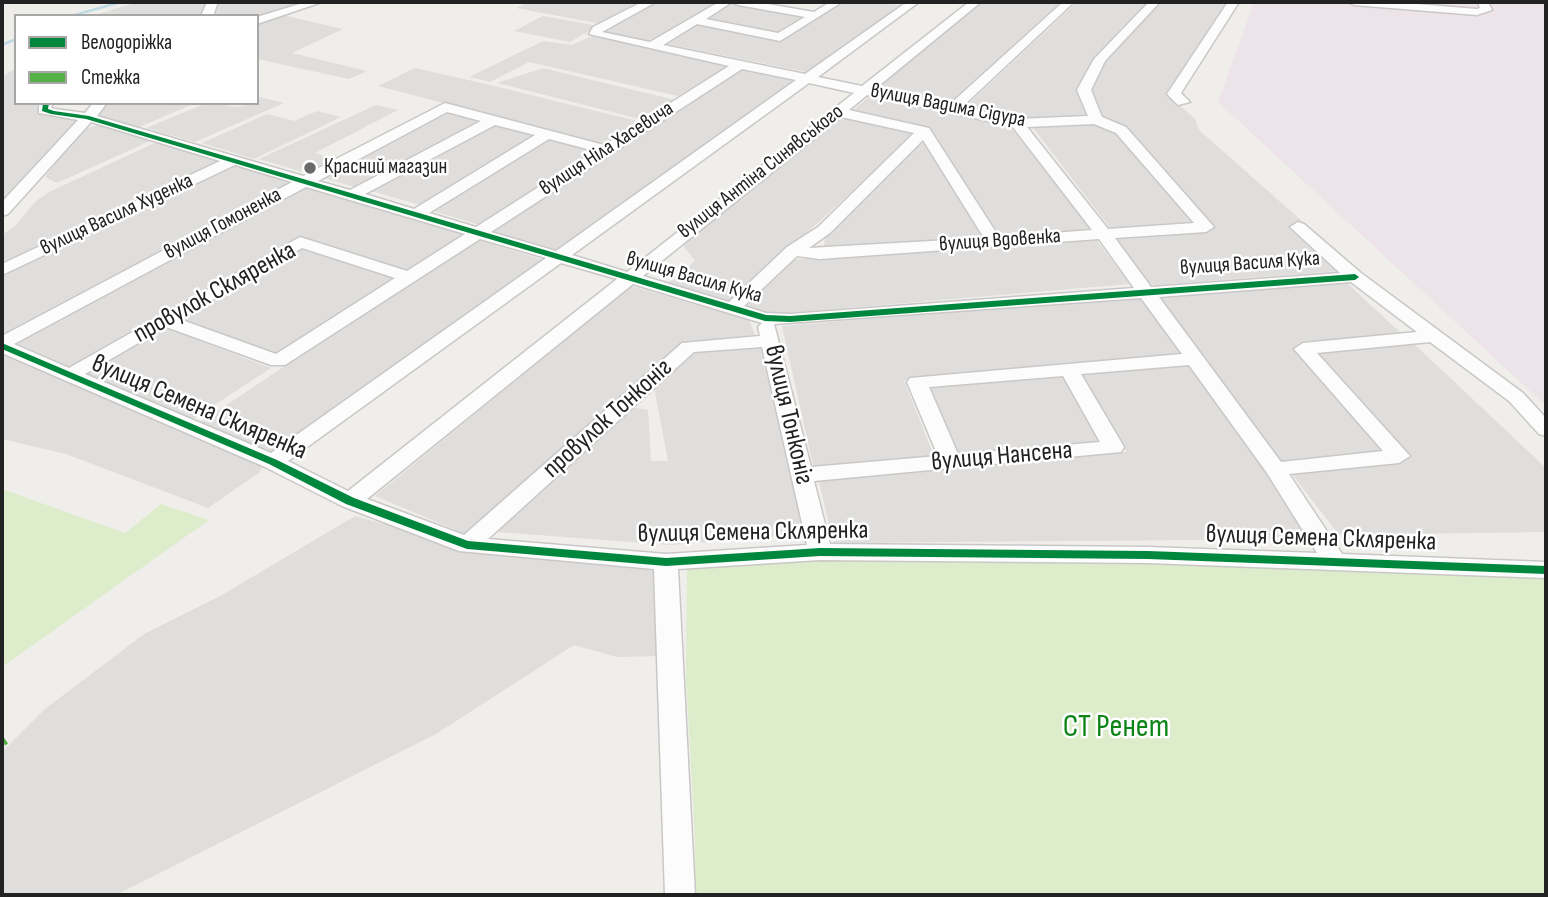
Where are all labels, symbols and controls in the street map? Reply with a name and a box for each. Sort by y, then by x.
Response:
legend [14,14,259,105]
text: Велодоріжка [81,30,172,55]
text: Стежка [81,65,140,90]
street label: вулиця Вадима Сідура [868,79,1028,133]
street label: вулиця Ніла Хасевича [535,96,679,202]
street label: вулиця Антіна Синявського [673,100,849,244]
place label: Красний магазин [324,155,447,181]
marker: Красний магазин [302,160,318,176]
street label: вулиця Василя Худенка [37,169,197,261]
street label: вулиця Гомоненка [160,183,286,265]
street label: вулиця Вдовенка [938,224,1062,258]
street label: провулок Скляренка [128,235,302,351]
street label: вулиця Василя Кука [623,247,765,309]
street label: вулиця Василя Кука [1179,247,1321,281]
street label: вулиця Тонконіг [757,342,819,488]
street label: вулиця Семена Скляренка [87,349,311,467]
street label: провулок Тонконіг [537,353,679,485]
street label: вулиця Нансена [930,435,1074,479]
street label: вулиця Семена Скляренка [637,515,869,551]
street label: вулиця Семена Скляренка [1205,519,1437,559]
park label: СТ Ренет [1063,709,1169,747]

